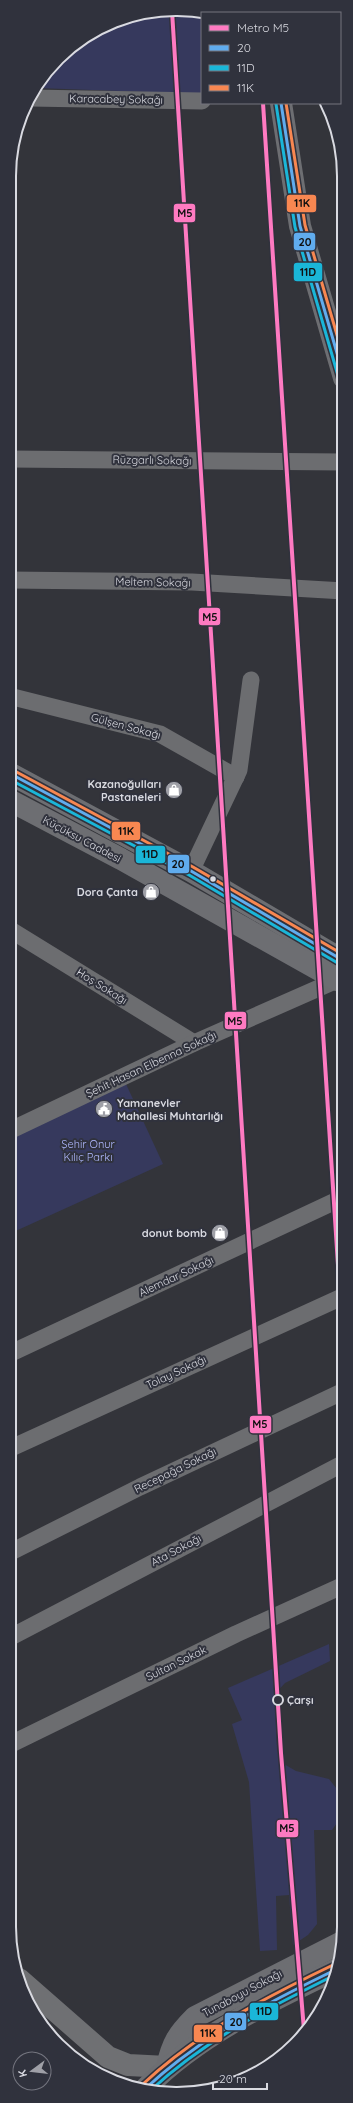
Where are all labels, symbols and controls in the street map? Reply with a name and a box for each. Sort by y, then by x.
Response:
legend [201,12,341,104]
text: Metro M5 [237,20,289,35]
text: 20 [237,40,251,55]
text: 11D [237,60,255,75]
text: 11K [237,80,254,95]
street label: Karacabey Sokağı [69,91,163,107]
line badge: 11K [286,194,317,213]
text: 11K [294,196,310,210]
line badge: M5 [173,203,196,223]
text: M5 [177,206,193,220]
line badge: 20 [293,232,316,251]
text: 20 [298,235,312,249]
line badge: 11D [293,262,323,282]
text: 11D [300,265,316,279]
street label: Rüzgarlı Sokağı [112,452,192,468]
street label: Meltem Sokağı [115,574,191,590]
line badge: M5 [198,607,221,626]
text: M5 [202,610,218,624]
street label: Gülşen Sokağı [90,710,162,742]
place label: Kazanoğulları Pastaneleri [88,777,161,804]
shop icon: Kazanoğulları Pastaneleri [164,780,184,800]
street label: Küçüksu Caddesi [40,812,124,866]
line badge: 11K [111,821,141,841]
text: 11K [118,824,134,838]
line badge: 11D [135,845,166,864]
text: 11D [142,847,158,861]
line badge: 20 [167,854,190,874]
text: 20 [171,857,185,871]
unlabelled marker [208,874,218,884]
shop icon: Dora Çanta [141,882,161,902]
place label: Dora Çanta [77,885,138,899]
street label: Hoş Sokağı [74,965,130,1007]
line badge: M5 [224,1011,247,1030]
text: M5 [227,1014,243,1028]
street label: Şehit Hasan Elbenna Sokağı [84,1028,218,1100]
place label: Yamanevler Mahallesi Muhtarlığı [117,1096,223,1123]
public building icon: Yamanevler Mahallesi Muhtarlığı [94,1099,114,1119]
park label: Şehir Onur Kılıç Parkı [61,1137,116,1164]
shop icon: donut bomb [210,1223,230,1243]
place label: donut bomb [142,1226,207,1240]
street label: Alemdar Sokağı [136,1253,216,1299]
street label: Tolay Sokağı [144,1352,208,1392]
line badge: M5 [249,1415,272,1434]
text: M5 [252,1417,268,1431]
street label: Recepağa Sokağı [132,1444,218,1496]
street label: Ata Sokağı [148,1531,204,1569]
street label: Sultan Sokak [143,1642,209,1684]
place label: Çarşı [287,1693,313,1707]
marker: Çarşı [272,1694,284,1706]
line badge: M5 [276,1819,299,1838]
text: M5 [279,1821,295,1835]
street label: Tunaboyu Sokağı [200,1966,284,2020]
line badge: 11D [249,2002,279,2021]
text: 11D [256,2004,272,2018]
line badge: 20 [224,2012,247,2031]
text: 20 [229,2015,243,2029]
line badge: 11K [193,2024,223,2043]
text: 11K [200,2026,216,2040]
north arrow [12,2051,52,2091]
scale bar [213,2065,267,2091]
text: K [15,2068,30,2079]
text: 20 m [219,2071,247,2086]

